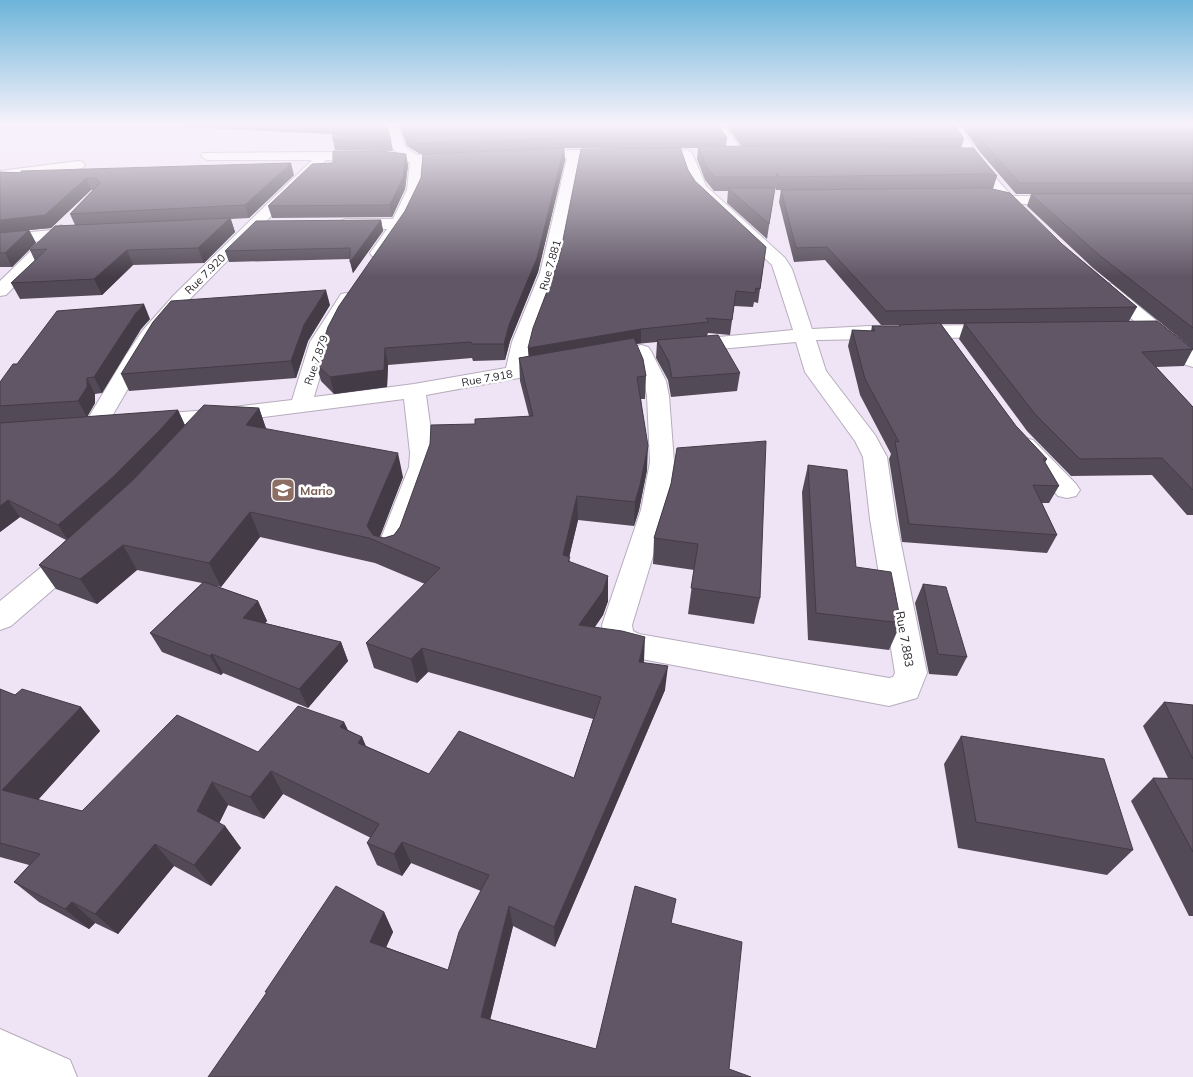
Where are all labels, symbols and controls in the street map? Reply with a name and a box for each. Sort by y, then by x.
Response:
street label: Rue 7.881 [536,238,564,292]
street label: Rue 7.920 [182,250,229,297]
street label: Rue 7.879 [301,333,331,387]
street label: Rue 7.918 [460,367,514,389]
school or university icon: Mario [270,477,296,503]
place label: Mario [300,483,333,498]
street label: Rue 7.883 [893,610,917,668]

